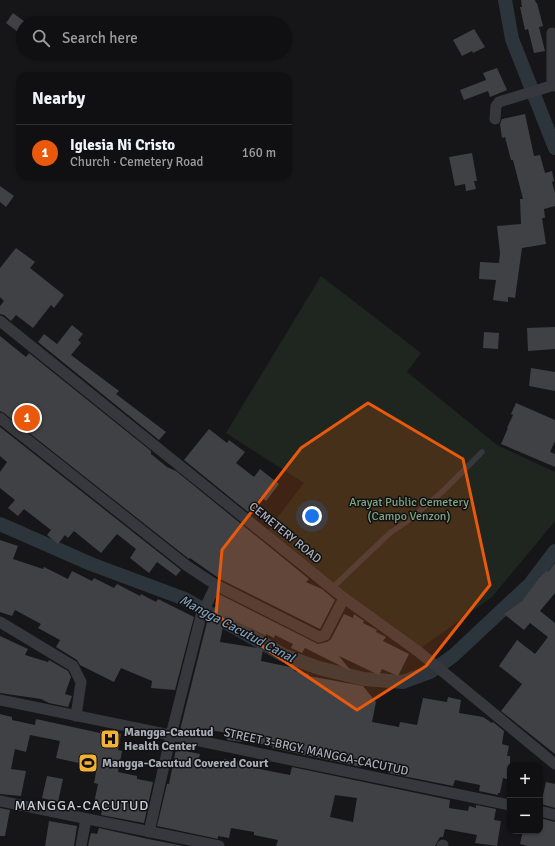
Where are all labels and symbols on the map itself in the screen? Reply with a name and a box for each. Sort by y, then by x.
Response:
pin: 1 [14,403,40,433]
park label: Arayat Public Cemetery (Campo Venzon) [349,495,469,524]
street label: CEMETERY ROAD [246,499,324,567]
your location [302,506,322,526]
water label: Mangga Cacutud Canal [177,592,298,667]
place label: Mangga-Cacutud Health Center [124,725,214,754]
street label: STREET 3-BRGY. MANGGA-CACUTUD [222,725,410,779]
hospital icon: Mangga-Cacutud Health Center [99,728,121,750]
sports icon: Mangga-Cacutud Covered Court [77,752,99,774]
place label: Mangga-Cacutud Covered Court [102,756,269,771]
district label: MANGGA-CACUTUD [15,797,149,814]

